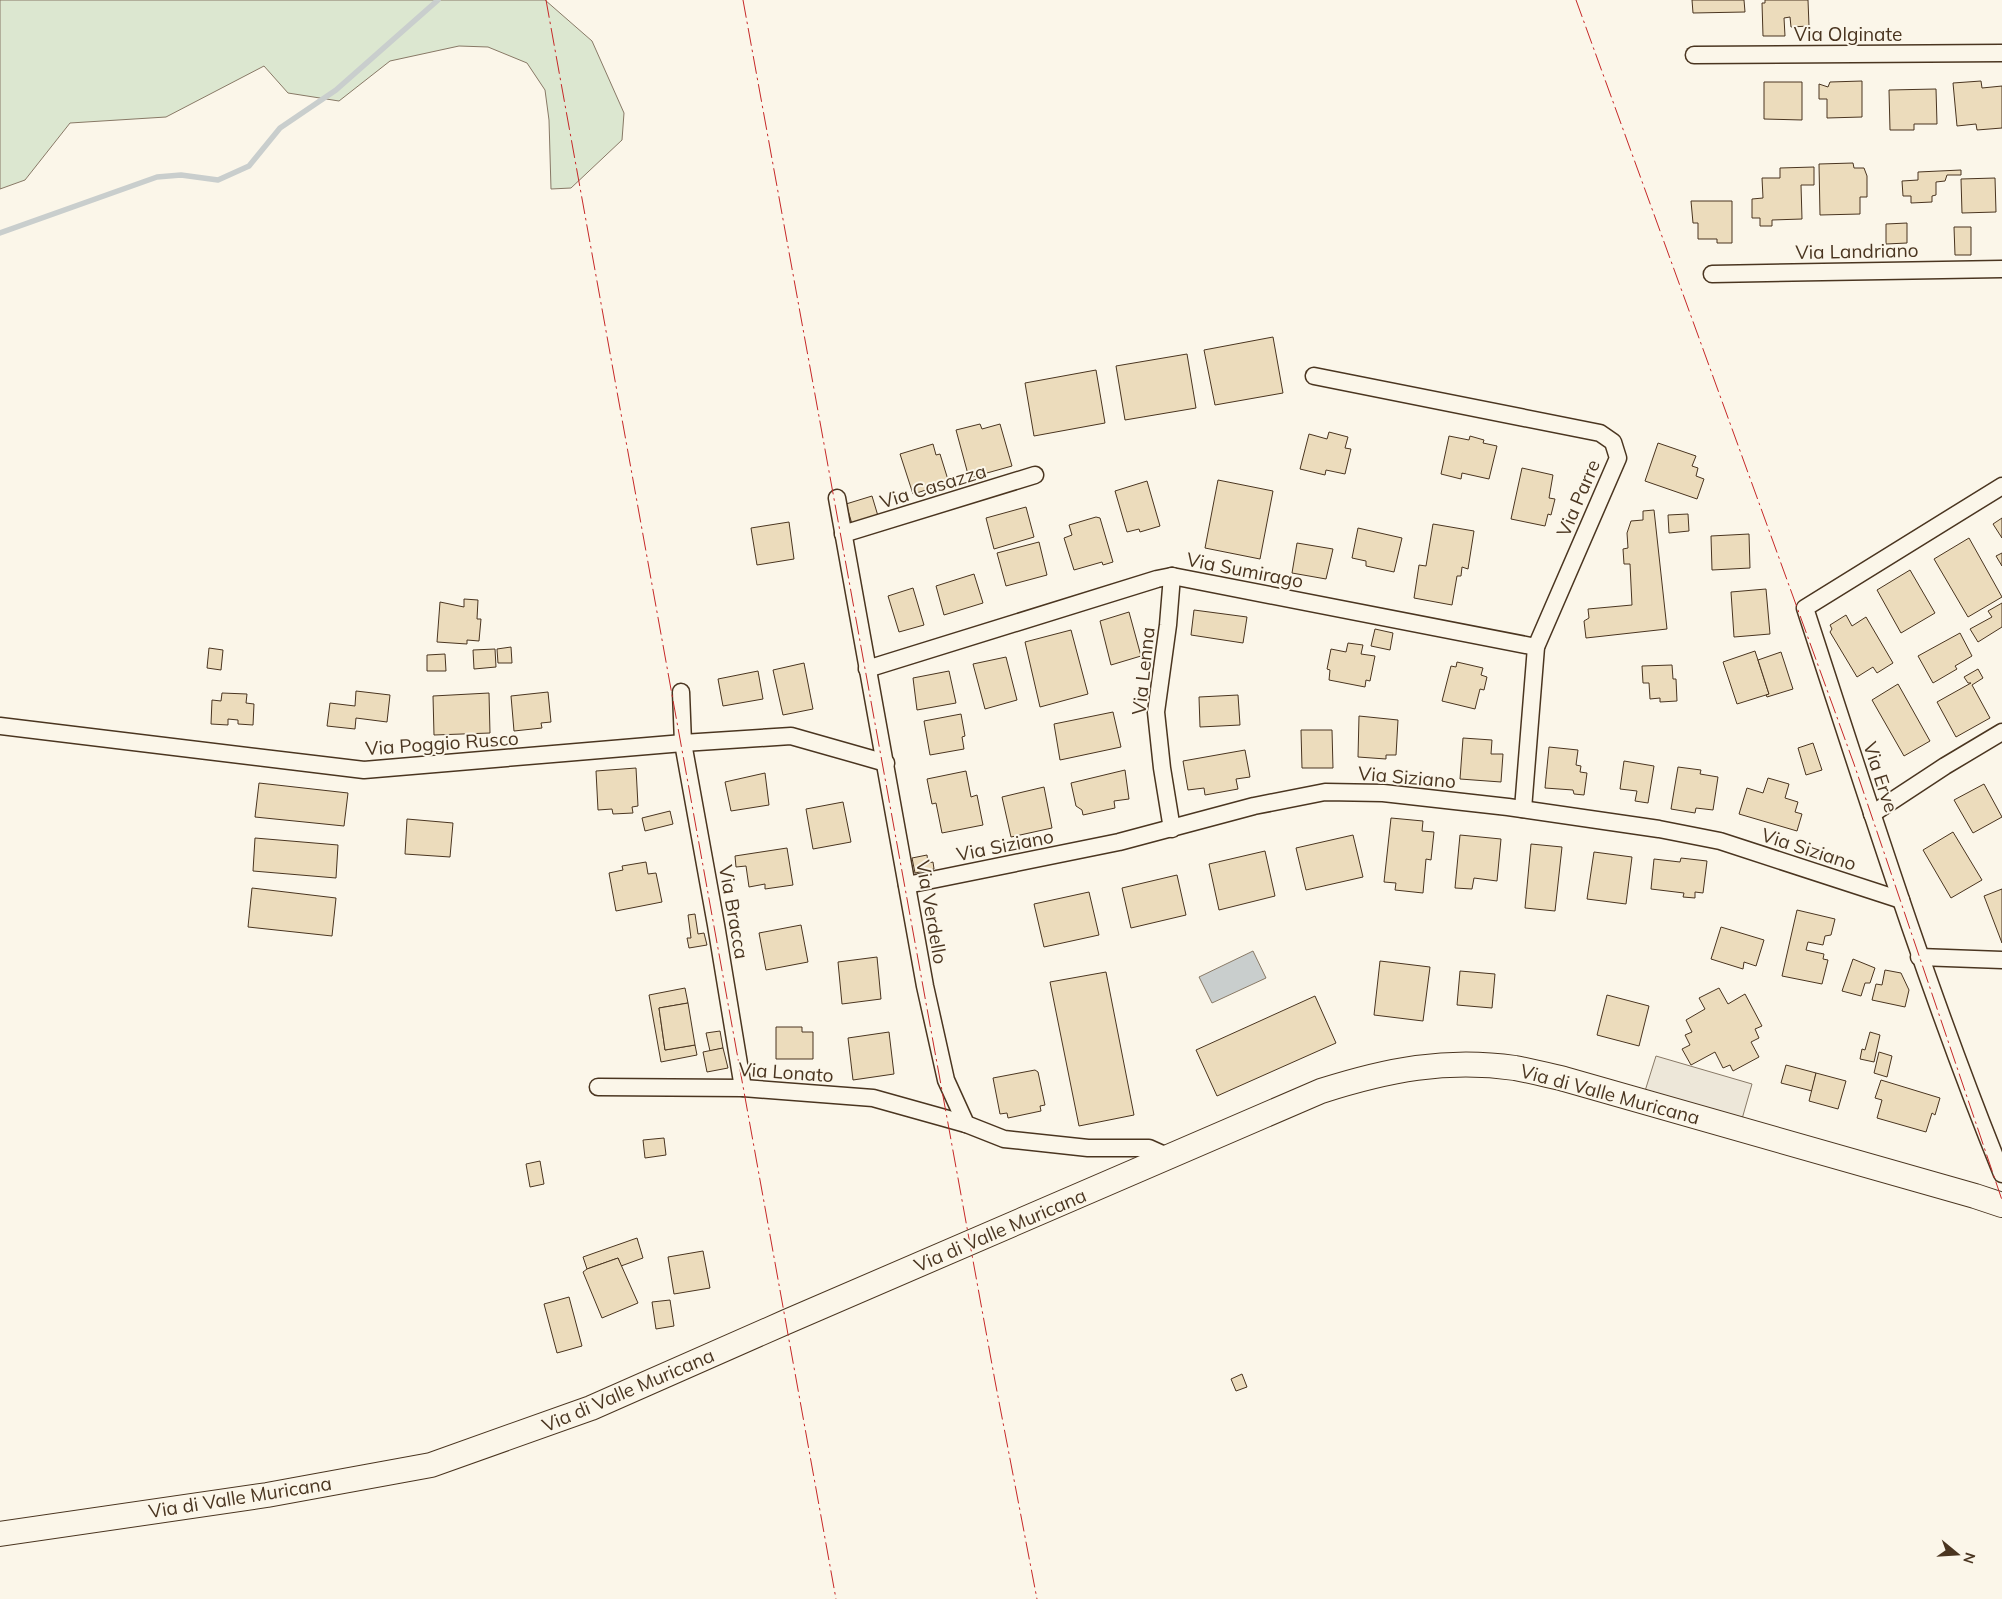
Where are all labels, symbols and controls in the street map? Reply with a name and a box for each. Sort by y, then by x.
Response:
street label: Via Olginate [1794,22,1902,46]
street label: Via Landriano [1795,238,1919,264]
street label: Via Parre [1551,456,1605,540]
street label: Via Casazza [877,458,989,514]
street label: Via Sumirago [1184,547,1306,593]
street label: Via Lenna [1126,626,1160,716]
street label: Via Poggio Rusco [364,726,520,760]
street label: Via Erve [1858,739,1904,815]
street label: Via Siziano [1357,761,1457,793]
street label: Via Siziano [1759,822,1859,876]
street label: Via Siziano [954,824,1056,866]
street label: Via Verdello [911,858,953,966]
street label: Via Bracca [714,863,754,961]
street label: Via Lonato [738,1057,834,1087]
street label: Via di Valle Muricana [1518,1058,1702,1130]
street label: Via di Valle Muricana [910,1183,1090,1277]
street label: Via di Valle Muricana [538,1343,718,1437]
street label: Via di Valle Muricana [147,1471,333,1523]
north arrow [1932,1529,1982,1579]
text: N [1959,1550,1980,1566]

